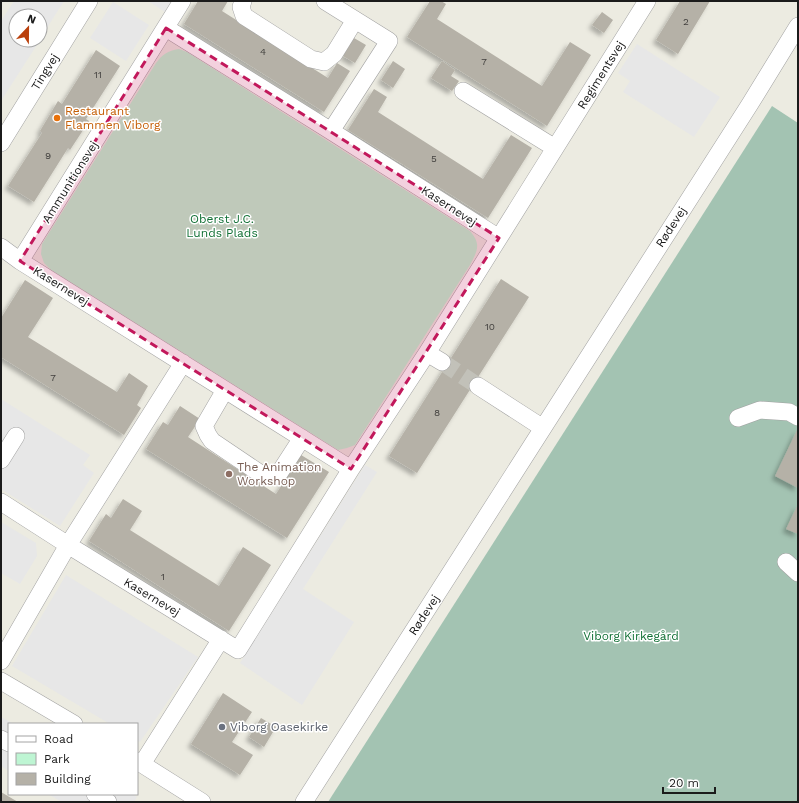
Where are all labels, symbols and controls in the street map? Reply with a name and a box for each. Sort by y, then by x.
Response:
north arrow [8,8,48,48]
text: N [25,12,38,27]
house number: 2 [683,16,689,27]
street label: Regimentsvej [575,38,627,112]
house number: 4 [260,46,266,57]
street label: Tingvej [28,51,62,93]
house number: 7 [481,56,487,67]
house number: 11 [94,69,102,80]
place label: Restaurant Flammen Viborg [65,104,161,132]
marker: Restaurant Flammen Viborg [52,113,62,123]
street label: Ammunitionsvej [39,138,101,226]
house number: 9 [45,150,51,161]
house number: 5 [431,153,437,164]
street label: Kasernevej [419,183,479,229]
street label: Rødevej [653,204,689,250]
park label: Oberst J.C. Lunds Plads [186,212,258,240]
street label: Kasernevej [30,263,92,309]
house number: 10 [485,321,495,332]
house number: 7 [50,372,56,383]
house number: 8 [434,407,440,418]
place label: The Animation Workshop [237,460,321,488]
marker: The Animation Workshop [224,469,234,479]
house number: 1 [161,571,165,582]
street label: Kasernevej [121,575,183,619]
street label: Rødevej [406,592,442,638]
park label: Viborg Kirkegård [583,629,679,643]
place label: Viborg Oasekirke [230,720,328,734]
marker: Viborg Oasekirke [217,722,227,732]
legend [8,723,138,795]
text: Road [44,732,73,746]
text: Park [44,752,70,766]
scale bar [663,769,715,795]
text: Building [44,772,91,786]
text: 20 m [669,776,699,790]

